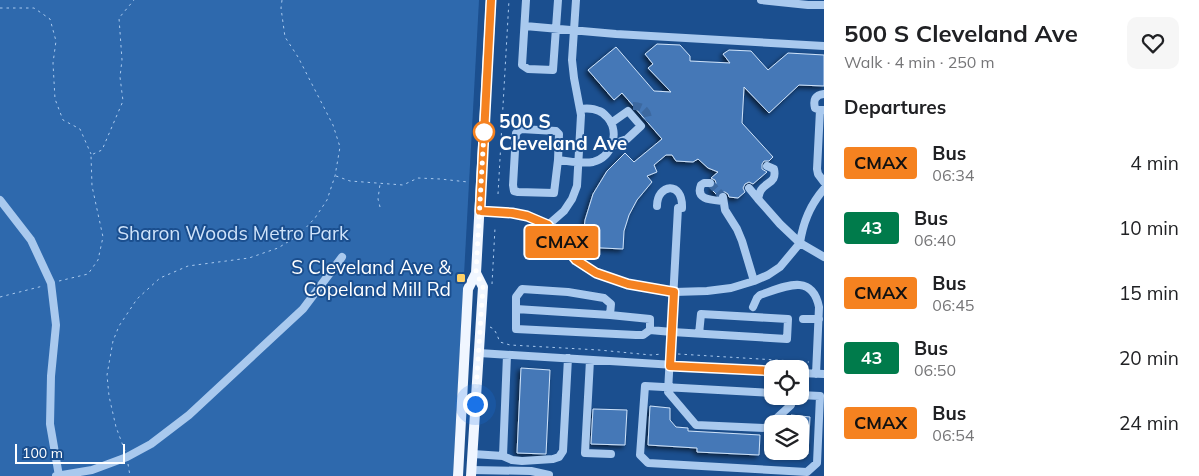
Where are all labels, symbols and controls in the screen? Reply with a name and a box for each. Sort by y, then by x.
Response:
button: heart [1127,17,1179,69]
text: 500 S Cleveland Ave [844,18,1078,48]
text: Walk · 4 min · 250 m [844,52,995,72]
text: Departures [844,95,946,119]
place label: 500 S Cleveland Ave [499,109,627,155]
marker: 500 S Cleveland Ave [473,121,495,143]
text: Bus [932,141,966,165]
text: CMAX [854,151,907,174]
text: 4 min [1130,151,1179,175]
text: 06:34 [932,165,974,185]
text: Bus [914,206,948,230]
text: 43 [861,216,882,239]
text: 10 min [1119,216,1179,240]
park label: Sharon Woods Metro Park [117,221,349,245]
line badge: CMAX [527,226,597,258]
text: CMAX [535,230,589,253]
text: 06:40 [914,230,956,250]
place label: S Cleveland Ave & Copeland Mill Rd [291,255,452,301]
text: Bus [932,271,966,295]
marker: S Cleveland Ave & Copeland Mill Rd [455,272,467,284]
text: CMAX [854,281,907,304]
text: 15 min [1119,281,1179,305]
text: 06:45 [932,295,974,315]
text: Bus [914,336,948,360]
text: 43 [861,346,882,369]
text: 20 min [1119,346,1179,370]
map controls [764,360,809,460]
button: locate [764,360,809,405]
text: 06:50 [914,360,956,380]
your location [463,392,488,417]
text: Bus [932,401,966,425]
text: CMAX [854,411,907,434]
text: 24 min [1119,411,1179,435]
button: layers [764,415,809,460]
text: 06:54 [932,425,974,445]
scale bar [15,441,125,464]
text: 100 m [22,444,63,462]

